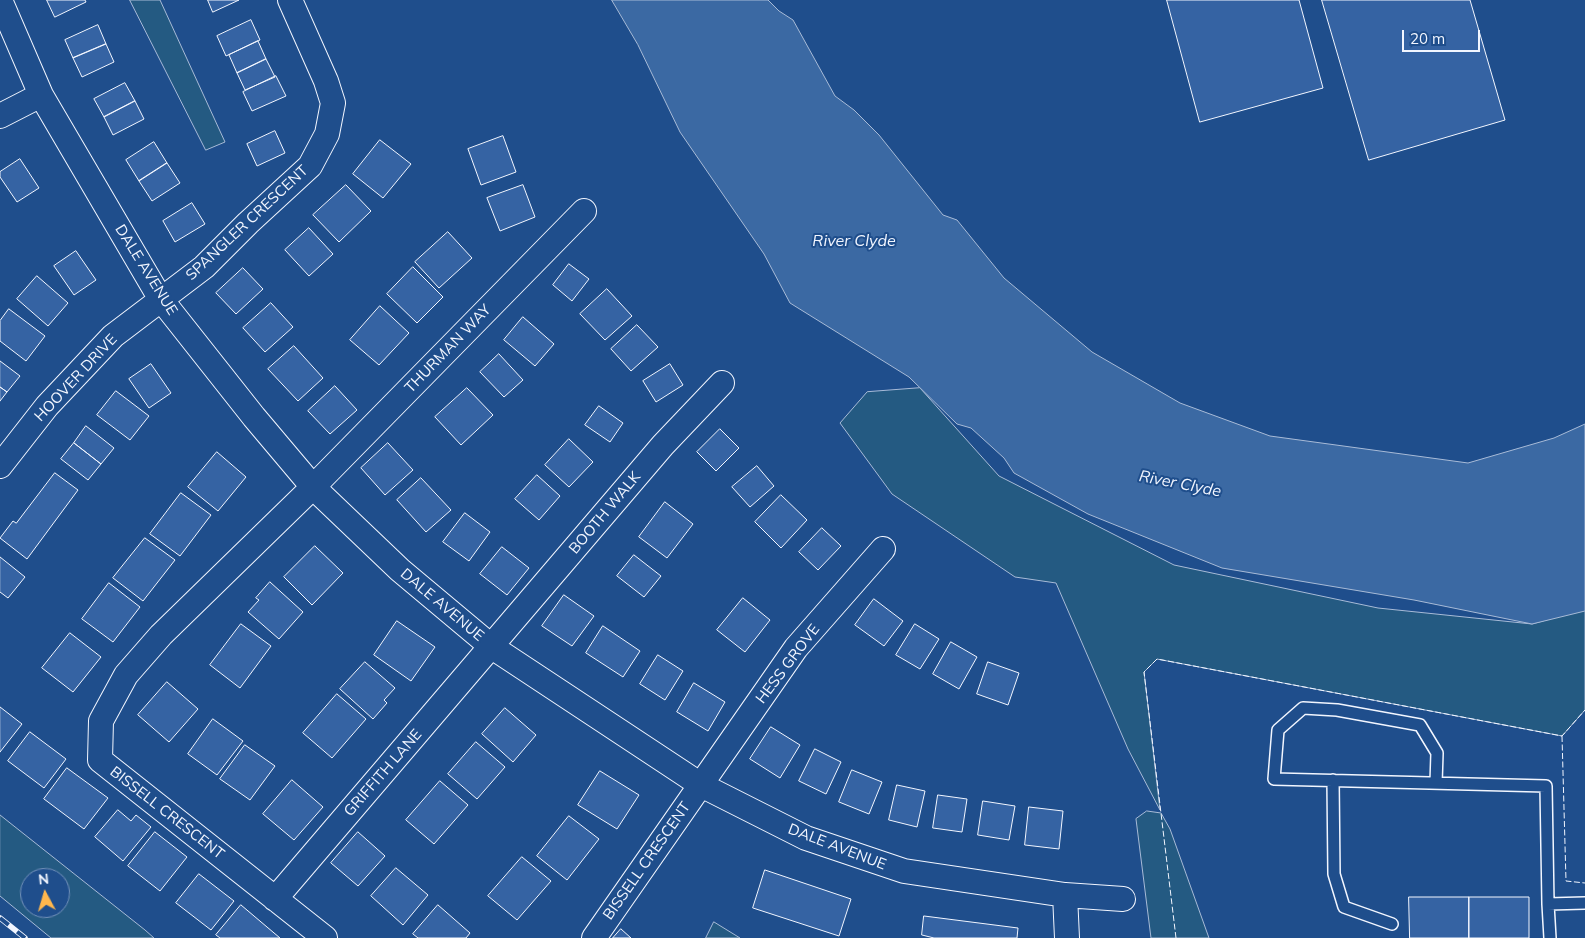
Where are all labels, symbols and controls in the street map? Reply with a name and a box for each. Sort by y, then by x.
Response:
scale bar [1405,20,1482,52]
text: 20 m [1410,29,1445,48]
street label: SPANGLER CRESCENT [182,162,312,284]
street label: DALE AVENUE [111,221,181,319]
water label: River Clyde [812,231,896,251]
street label: THURMAN WAY [401,301,495,397]
street label: HOOVER DRIVE [31,331,121,425]
water label: River Clyde [1137,467,1223,501]
street label: BOOTH WALK [565,468,645,558]
street label: DALE AVENUE [397,565,487,645]
street label: HESS GROVE [752,621,824,707]
street label: GRIFFITH LANE [340,726,426,820]
street label: BISSELL CRESCENT [106,763,228,863]
street label: BISSELL CRESCENT [600,799,694,923]
street label: DALE AVENUE [785,820,889,874]
north arrow [20,868,70,918]
text: N [37,870,50,889]

